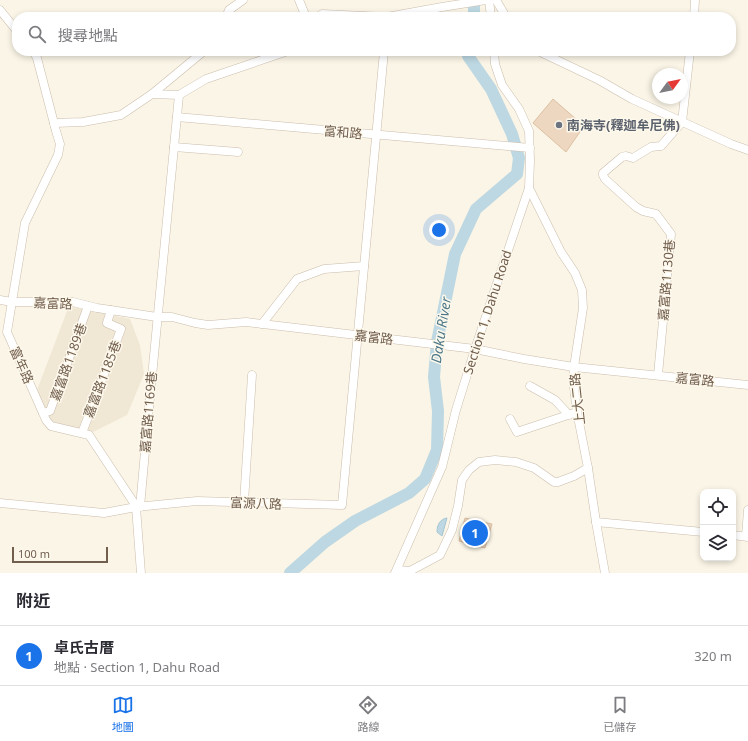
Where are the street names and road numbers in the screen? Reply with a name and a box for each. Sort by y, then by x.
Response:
street label: 富和路 [323,121,363,143]
street label: 嘉富路1130巷 [653,238,679,322]
street label: Section 1, Dahu Road [458,247,516,377]
street label: 嘉富路 [33,293,73,313]
street label: 嘉富路1189巷 [46,321,90,403]
street label: 嘉富路 [354,326,394,348]
street label: 嘉富路1185巷 [79,338,125,420]
street label: 富年路 [6,344,38,386]
street label: 嘉富路 [675,368,715,390]
street label: 嘉富路1169巷 [135,370,161,454]
street label: 上大二路 [565,372,589,426]
street label: 富源八路 [230,493,282,513]

